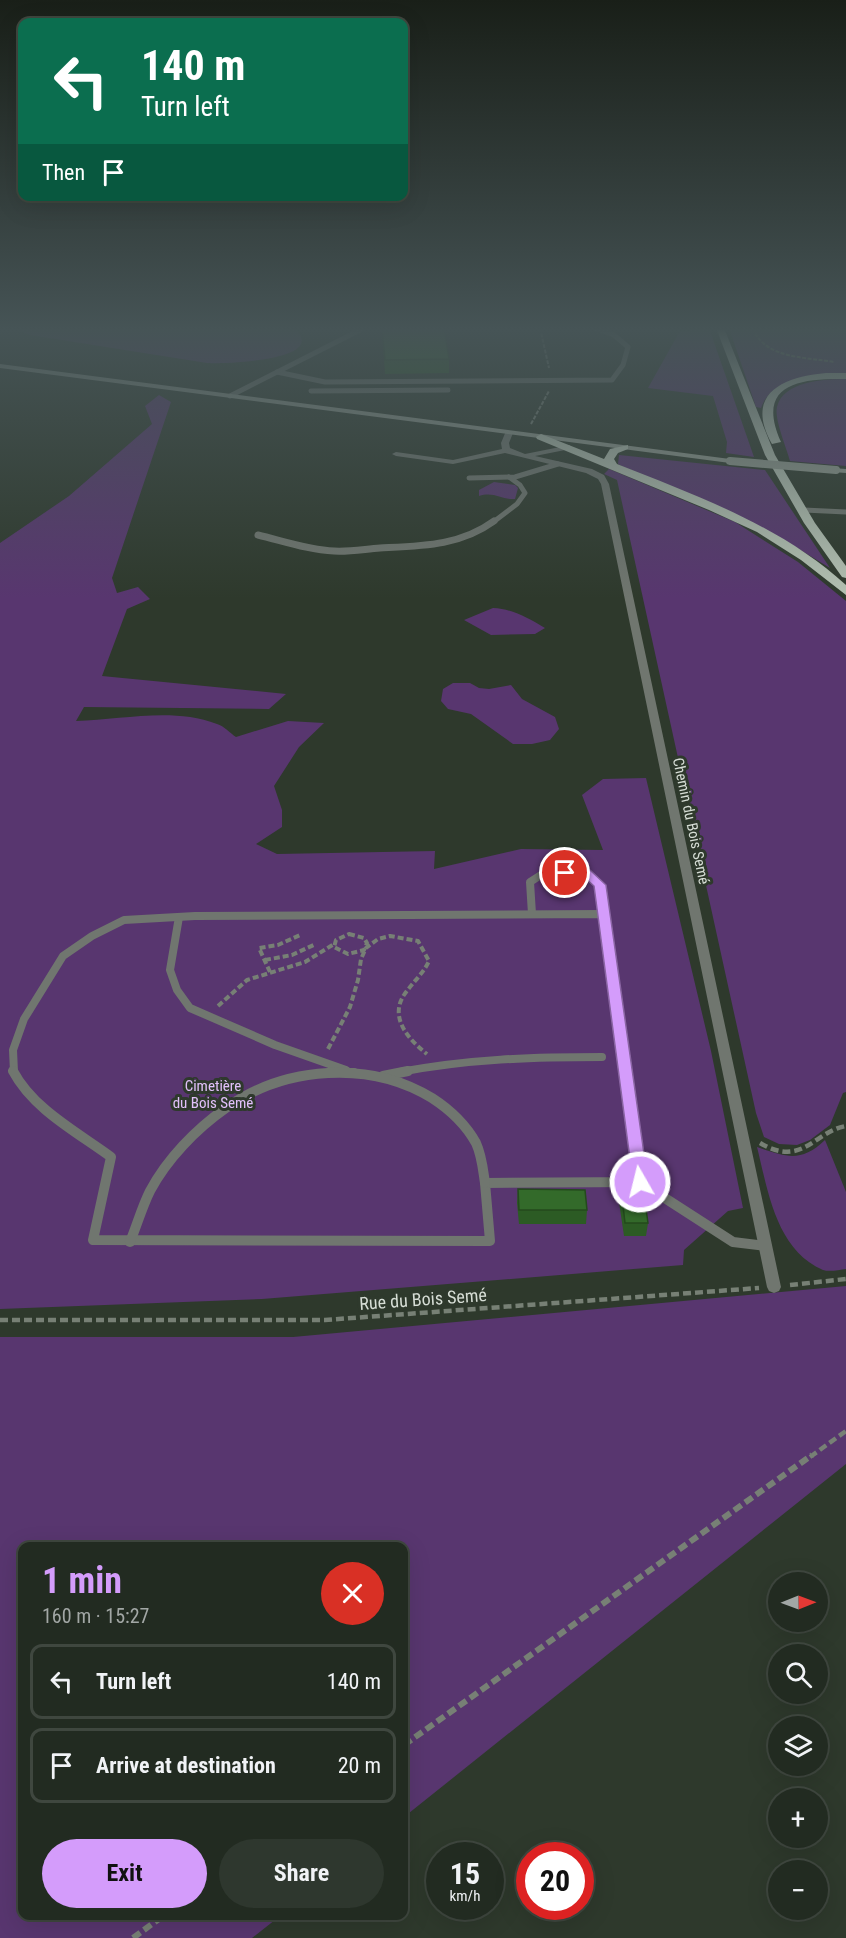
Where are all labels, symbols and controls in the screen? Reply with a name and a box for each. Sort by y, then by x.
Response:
text: 140 m [141,41,246,90]
icon: left [42,42,120,120]
text: Turn left [141,91,230,123]
icon: arrive [97,156,130,189]
text: Then [42,160,85,185]
street label: Chemin du Bois Semé [669,756,713,886]
pin [539,847,590,898]
icon: arrive [548,856,581,889]
park label: Cimetière du Bois Semé [173,1077,253,1112]
position arrow [608,1150,672,1214]
street label: Rue du Bois Semé [359,1284,487,1314]
text: 1 min [42,1560,122,1602]
button: close [321,1562,384,1625]
north arrow [768,1572,828,1632]
map controls [768,1572,828,1920]
text: 160 m · 15:27 [42,1604,149,1628]
button: search [768,1644,828,1704]
icon: left [45,1665,78,1698]
text: Turn left [96,1669,171,1694]
text: 140 m [327,1669,381,1694]
button: layers [768,1716,828,1776]
icon: arrive [45,1749,78,1782]
text: Arrive at destination [96,1753,276,1778]
text: 20 m [338,1753,381,1778]
button: + [768,1788,828,1848]
button: Exit [42,1839,207,1908]
button: Share [219,1839,384,1908]
speed limit sign: 20 [516,1842,594,1920]
text: 15 [450,1856,480,1891]
button: − [768,1860,828,1920]
text: km/h [450,1887,480,1905]

